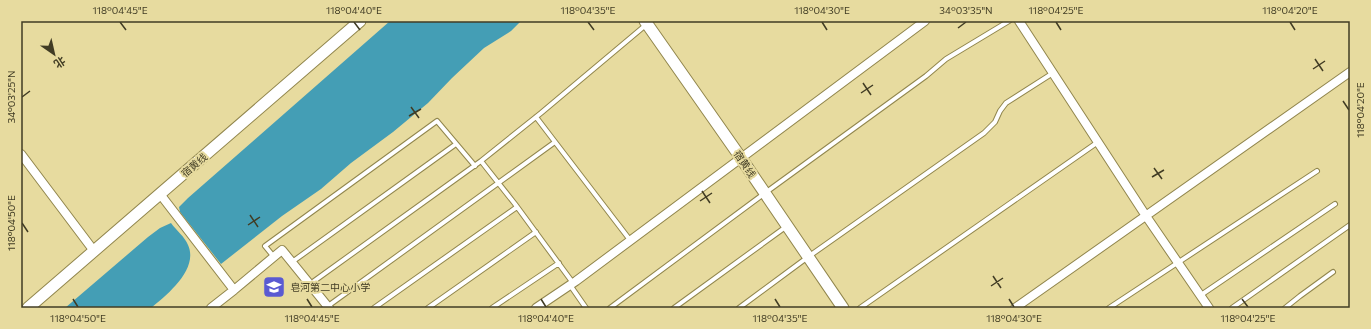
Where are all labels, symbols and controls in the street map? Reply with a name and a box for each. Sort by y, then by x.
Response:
text: 118°04'45"E [92,4,148,16]
text: 118°04'40"E [326,4,382,16]
text: 118°04'35"E [561,4,616,16]
text: 118°04'30"E [794,4,850,16]
text: 34°03'35"N [939,4,993,16]
text: 118°04'25"E [1029,4,1083,16]
text: 118°04'20"E [1262,4,1318,16]
north arrow [34,34,74,74]
text: 北 [52,54,68,71]
text: 34°03'25"N [5,70,17,124]
text: 118°04'20"E [1354,82,1366,138]
street label: 宿黄线 [732,148,758,180]
street label: 宿黄线 [179,151,209,179]
text: 118°04'50"E [5,195,17,251]
school or university icon: 皂河第二中心小学 [261,274,287,300]
place label: 皂河第二中心小学 [290,281,370,293]
text: 118°04'50"E [50,312,106,324]
text: 118°04'45"E [284,312,340,324]
text: 118°04'40"E [518,312,574,324]
text: 118°04'35"E [753,312,808,324]
text: 118°04'30"E [986,312,1042,324]
text: 118°04'25"E [1221,312,1275,324]

